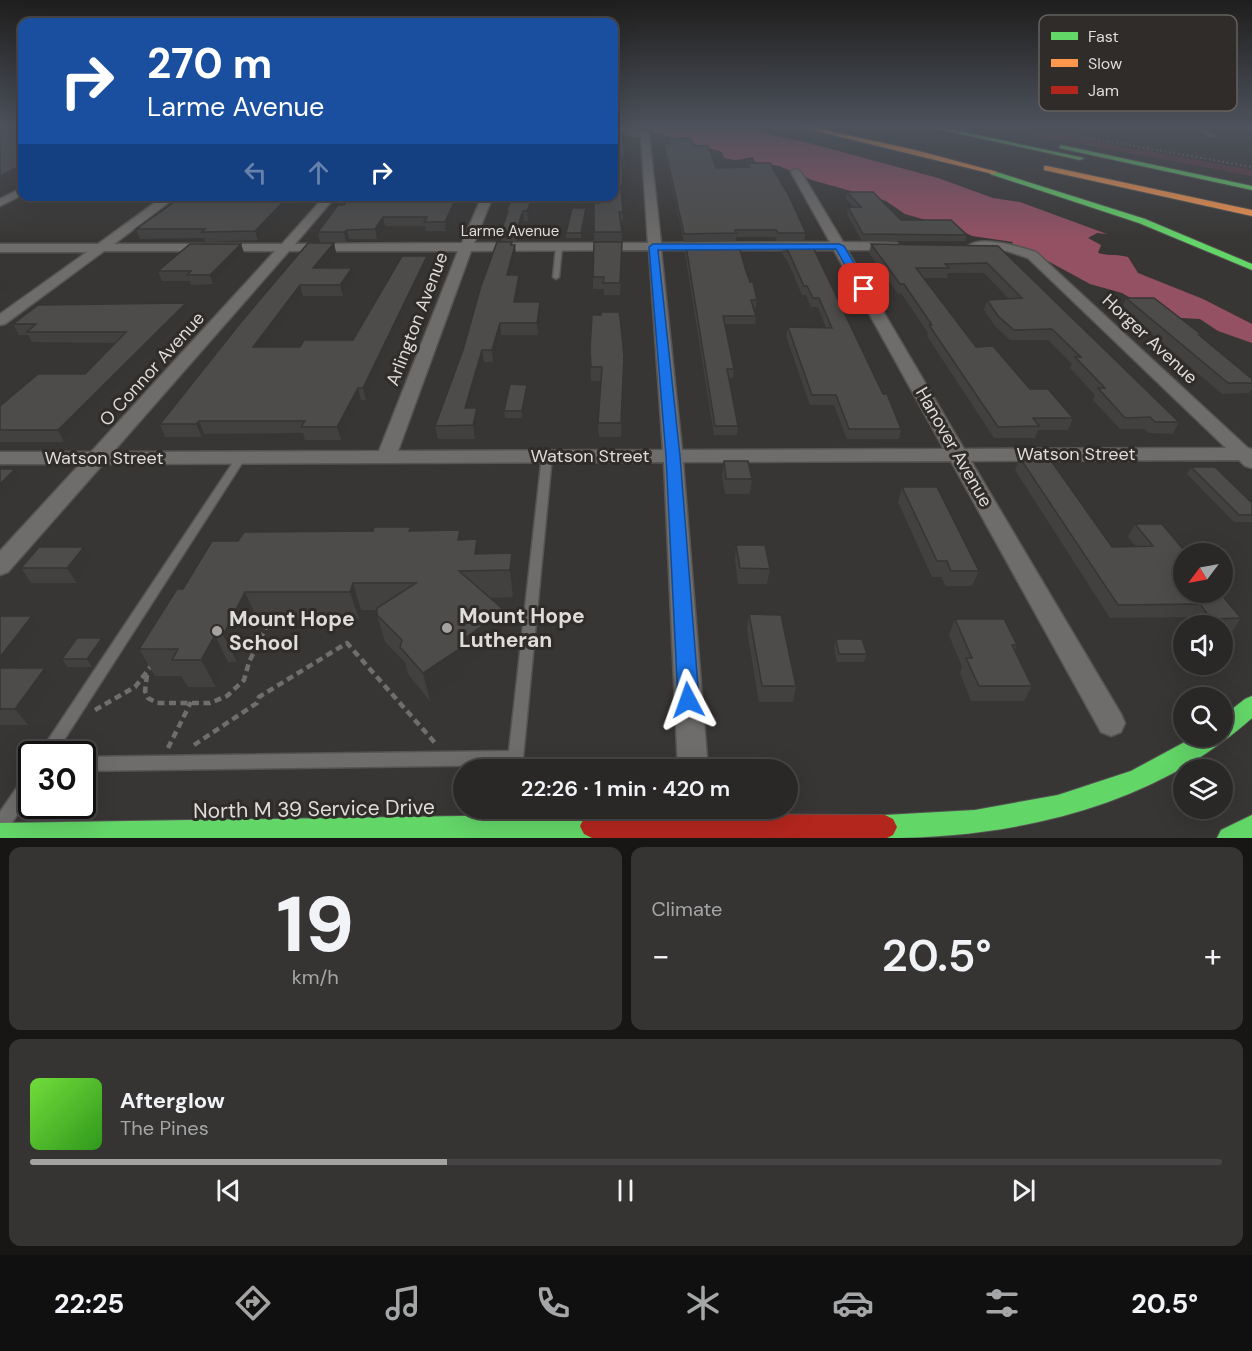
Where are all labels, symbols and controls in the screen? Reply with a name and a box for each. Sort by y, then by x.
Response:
legend [1039,15,1237,111]
text: Fast [1088,26,1119,47]
text: 270 m [147,36,272,91]
icon: right [48,42,126,120]
text: Slow [1088,53,1122,74]
text: Jam [1088,80,1119,101]
text: Larme Avenue [147,89,324,124]
icon: left [239,156,272,189]
icon: ahead [302,156,335,189]
icon: right [365,156,398,189]
street label: Larme Avenue [461,221,559,241]
street label: Arlington Avenue [381,249,453,389]
pin [838,263,889,314]
icon: arrive [847,272,880,305]
street label: Horger Avenue [1097,289,1203,389]
street label: O Connor Avenue [94,307,210,431]
street label: Hanover Avenue [910,383,998,511]
street label: Watson Street [1017,442,1135,466]
street label: Watson Street [531,444,649,468]
street label: Watson Street [45,446,163,470]
north arrow [1173,543,1233,603]
map controls [1173,543,1233,819]
place label: Mount Hope Lutheran [459,602,585,654]
place label: Mount Hope School [229,605,355,657]
button: sound [1173,615,1233,675]
marker: Mount Hope Lutheran [440,621,454,635]
marker: Mount Hope School [210,624,224,638]
position arrow [656,668,720,732]
button: search [1173,687,1233,747]
speed limit sign: 30 [18,741,96,819]
button: layers [1173,759,1233,819]
text: 22:26 · 1 min · 420 m [521,774,730,803]
street label: North M 39 Service Drive [193,793,435,825]
text: 19 [276,874,354,975]
text: Climate [652,896,722,922]
text: 20.5° [882,926,992,985]
text: − [652,934,670,977]
text: + [1204,934,1222,977]
text: km/h [292,964,339,990]
text: Afterglow [120,1086,225,1115]
text: The Pines [120,1115,209,1141]
icon: previous [212,1174,245,1207]
icon: pause [609,1174,642,1207]
icon: next [1007,1174,1040,1207]
icon: directions [232,1282,274,1324]
icon: music [382,1282,424,1324]
icon: phone [532,1282,574,1324]
icon: climate [682,1282,724,1324]
icon: car [832,1282,874,1324]
icon: filters [981,1282,1023,1324]
text: 22:25 [54,1286,124,1321]
text: 20.5° [1131,1286,1198,1321]

